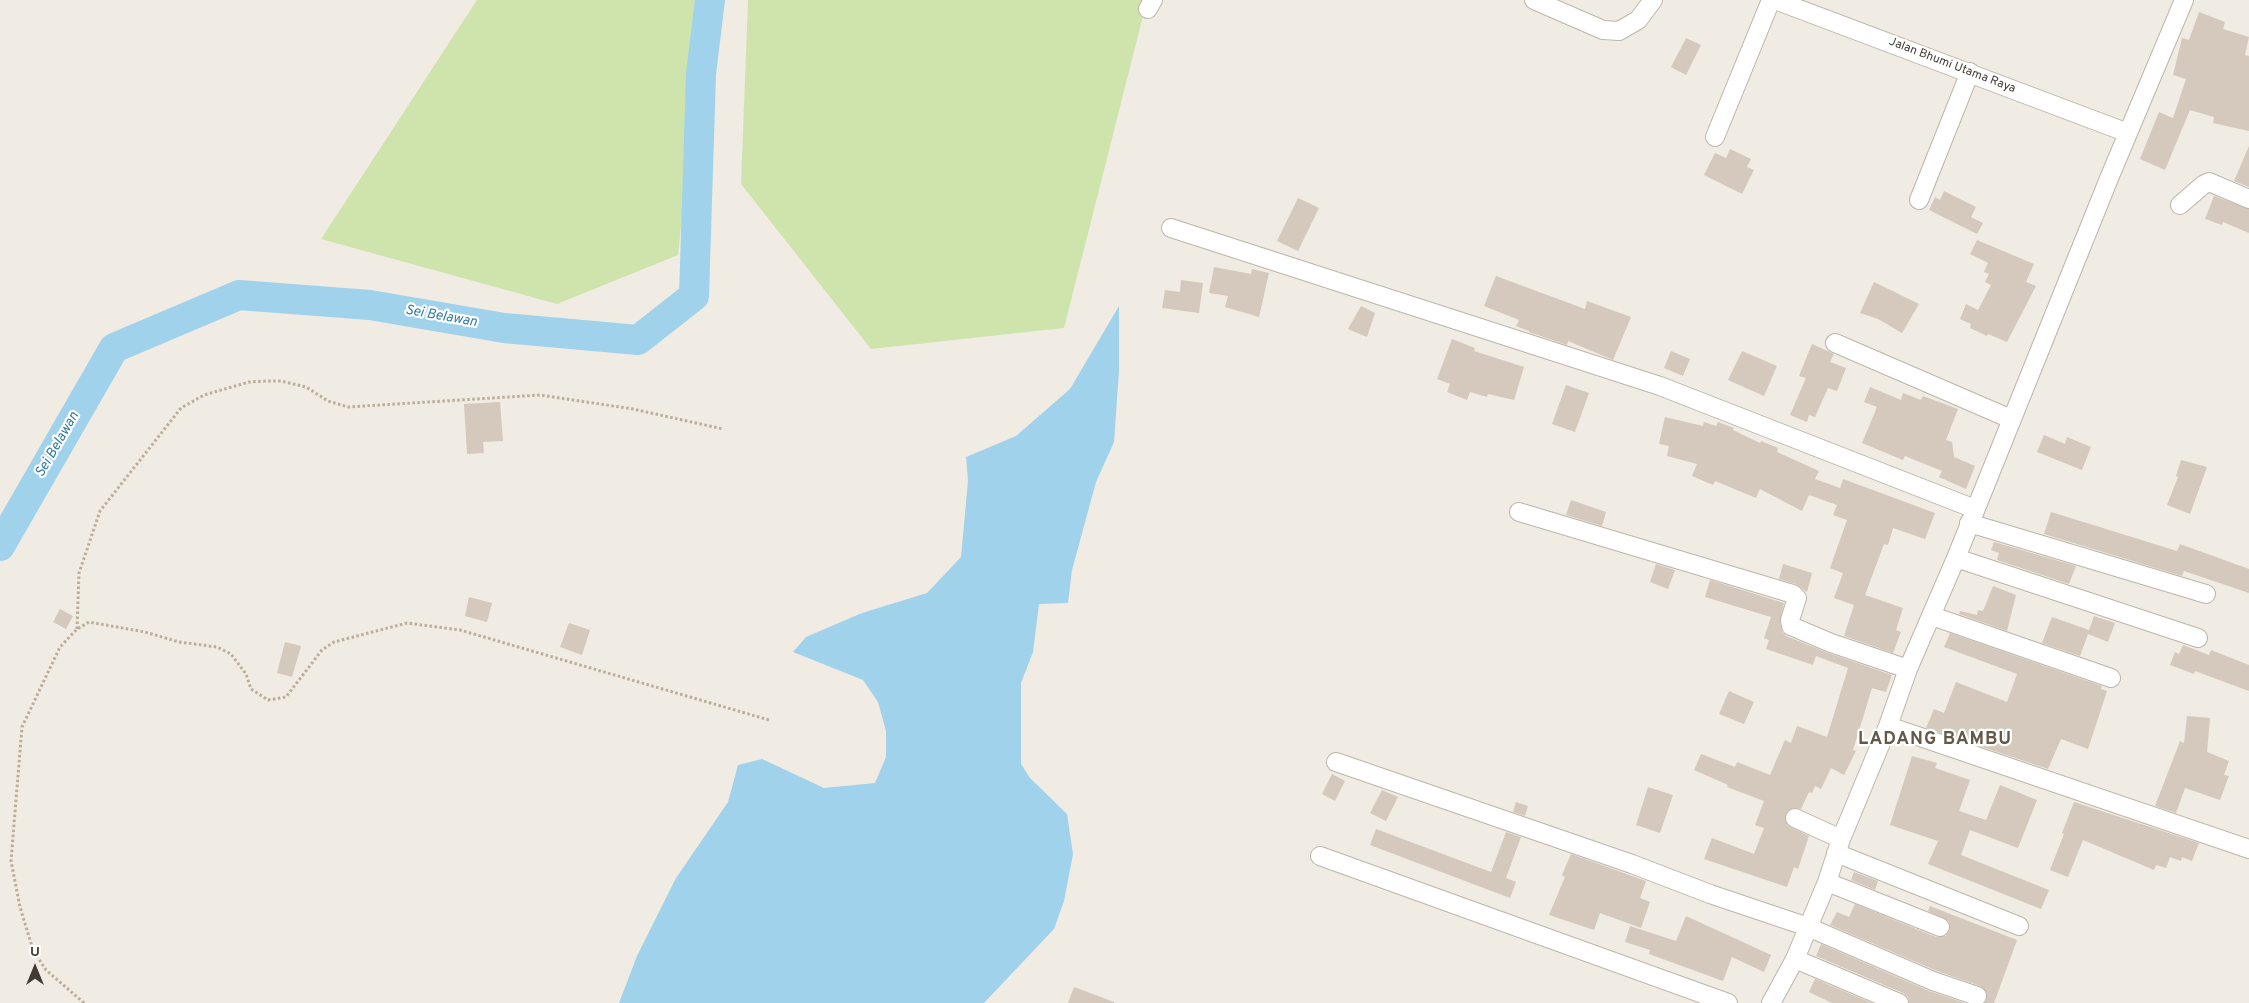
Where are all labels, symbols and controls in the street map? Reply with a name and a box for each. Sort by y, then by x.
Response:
street label: Jalan Bhumi Utama Raya [1887,35,2017,97]
water label: Sei Belawan [404,302,478,332]
water label: Sei Belawan [33,409,83,481]
district label: LADANG BAMBU [1856,729,2014,751]
north arrow [10,943,60,993]
text: U [30,944,40,961]

